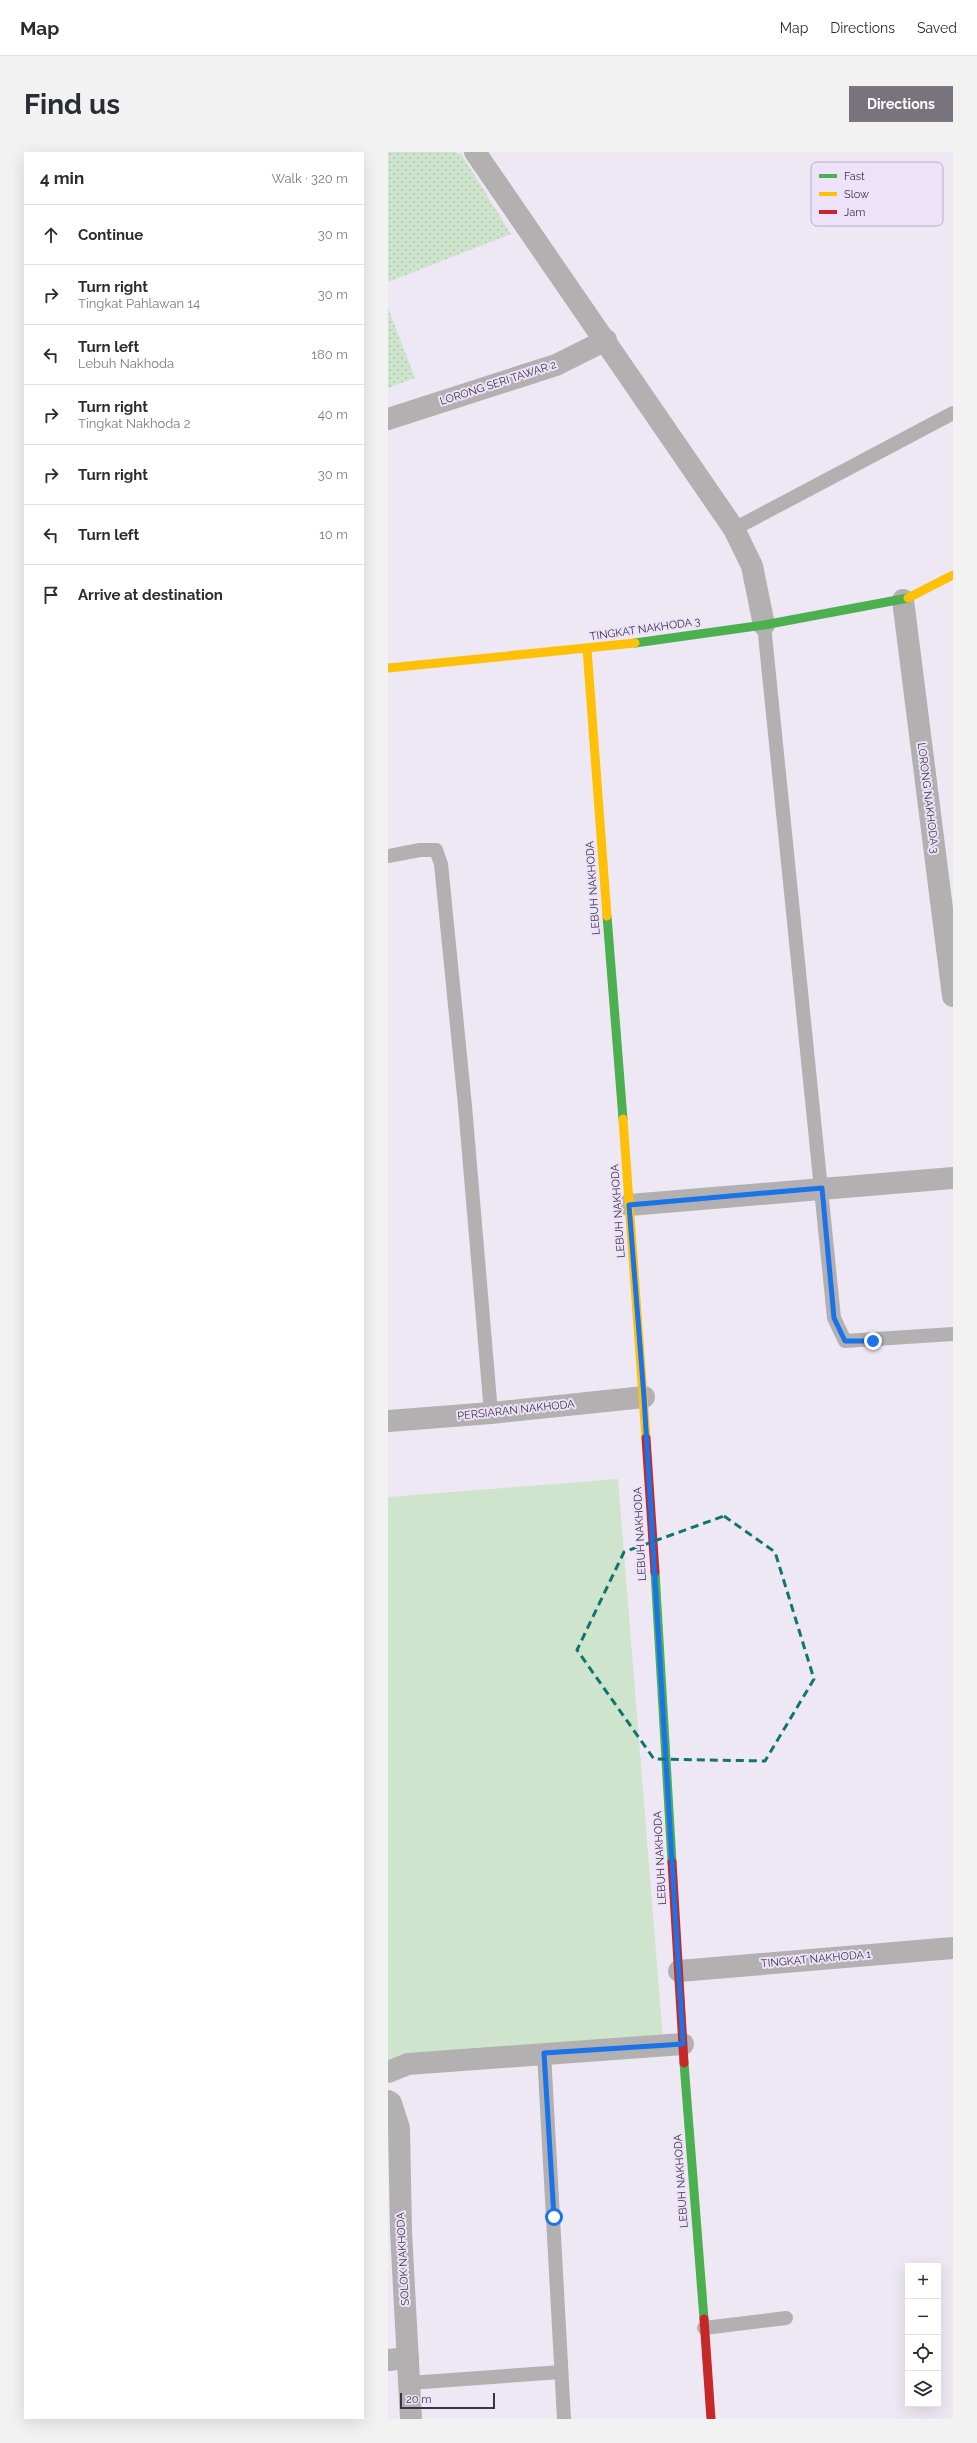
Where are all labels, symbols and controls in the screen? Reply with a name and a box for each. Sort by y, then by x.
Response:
text: Map [20,17,59,39]
text: Map [780,20,808,36]
text: Directions [830,20,895,36]
text: Saved [917,20,957,36]
button: Directions [849,86,953,122]
text: Find us [24,88,120,121]
legend [811,162,943,226]
text: 4 min [40,168,84,188]
text: Fast [844,170,865,183]
text: Walk · 320 m [272,171,348,186]
text: Slow [844,188,869,201]
text: Jam [844,206,865,219]
icon: ahead [40,224,62,246]
text: Continue [78,226,143,244]
text: 30 m [318,227,348,242]
text: Turn right [78,278,148,296]
icon: right [40,284,62,306]
text: 30 m [318,287,348,302]
text: Tingkat Pahlawan 14 [78,296,200,311]
text: Turn left [78,338,139,356]
icon: left [40,344,62,366]
text: 180 m [312,347,348,362]
text: Lebuh Nakhoda [78,356,174,371]
street label: LORONG SERI TAWAR 2 [438,358,558,408]
text: Turn right [78,398,148,416]
icon: right [40,404,62,426]
text: 40 m [318,407,348,422]
text: Tingkat Nakhoda 2 [78,416,190,431]
icon: right [40,464,62,486]
text: Turn right [78,466,148,484]
text: 30 m [318,467,348,482]
icon: left [40,524,62,546]
text: Turn left [78,526,139,544]
text: 10 m [319,527,348,542]
icon: arrive [40,584,62,606]
text: Arrive at destination [78,586,223,604]
street label: TINGKAT NAKHODA 3 [589,615,701,643]
street label: LORONG NAKHODA 3 [915,742,941,854]
street label: LEBUH NAKHODA [583,840,603,935]
street label: LEBUH NAKHODA [608,1163,628,1258]
route end [864,1332,882,1350]
street label: PERSIARAN NAKHODA [457,1397,576,1423]
street label: LEBUH NAKHODA [631,1486,649,1581]
street label: LEBUH NAKHODA [651,1810,669,1905]
street label: TINGKAT NAKHODA 1 [760,1948,872,1970]
street label: LEBUH NAKHODA [671,2133,691,2228]
route start [545,2208,563,2226]
street label: SOLOK NAKHODA [394,2211,412,2306]
map controls [905,2263,941,2407]
button: + [905,2263,941,2299]
button: − [905,2299,941,2335]
button: locate [905,2335,941,2371]
button: layers [905,2371,941,2407]
scale bar [400,2391,495,2410]
text: 20 m [406,2393,431,2406]

